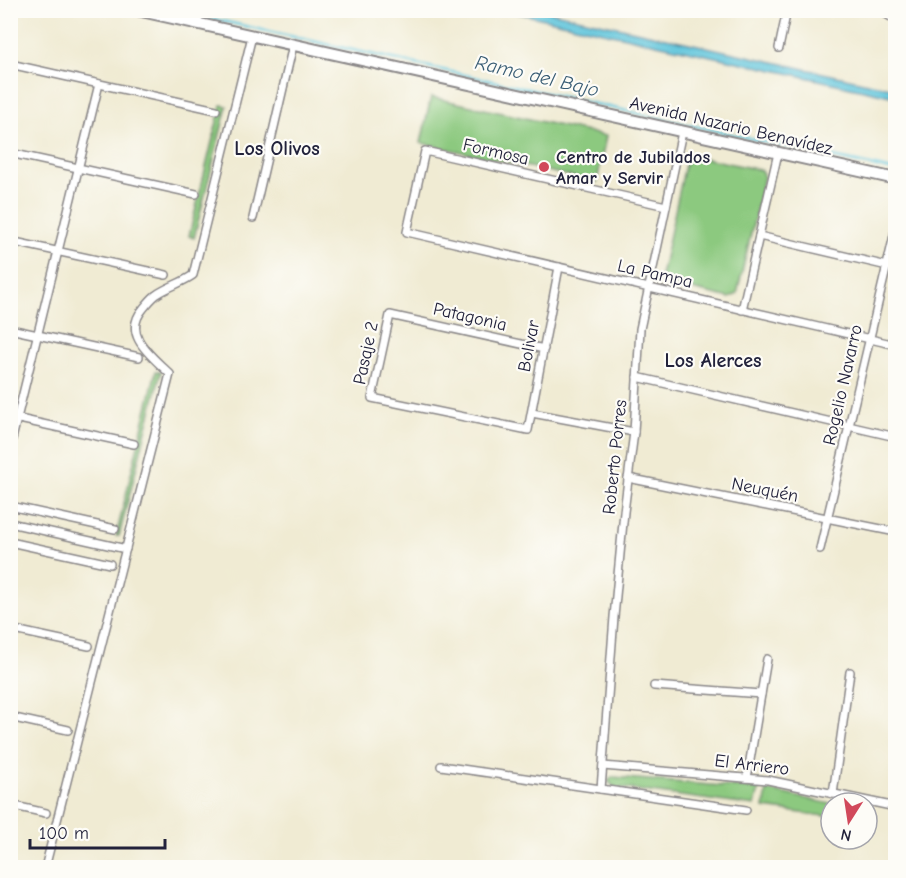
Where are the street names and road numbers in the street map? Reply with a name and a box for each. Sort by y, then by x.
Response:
street label: Avenida Nazario Benavídez [628,92,835,160]
street label: Formosa [461,134,531,170]
street label: La Pampa [615,255,695,293]
street label: Patagonia [431,298,509,336]
street label: Bolivar [514,317,544,374]
street label: Pasaje 2 [349,320,383,386]
street label: Rogelio Navarro [819,323,867,447]
street label: Roberto Porres [599,399,631,515]
street label: Neuquén [730,473,800,507]
street label: El Arriero [713,750,791,780]

